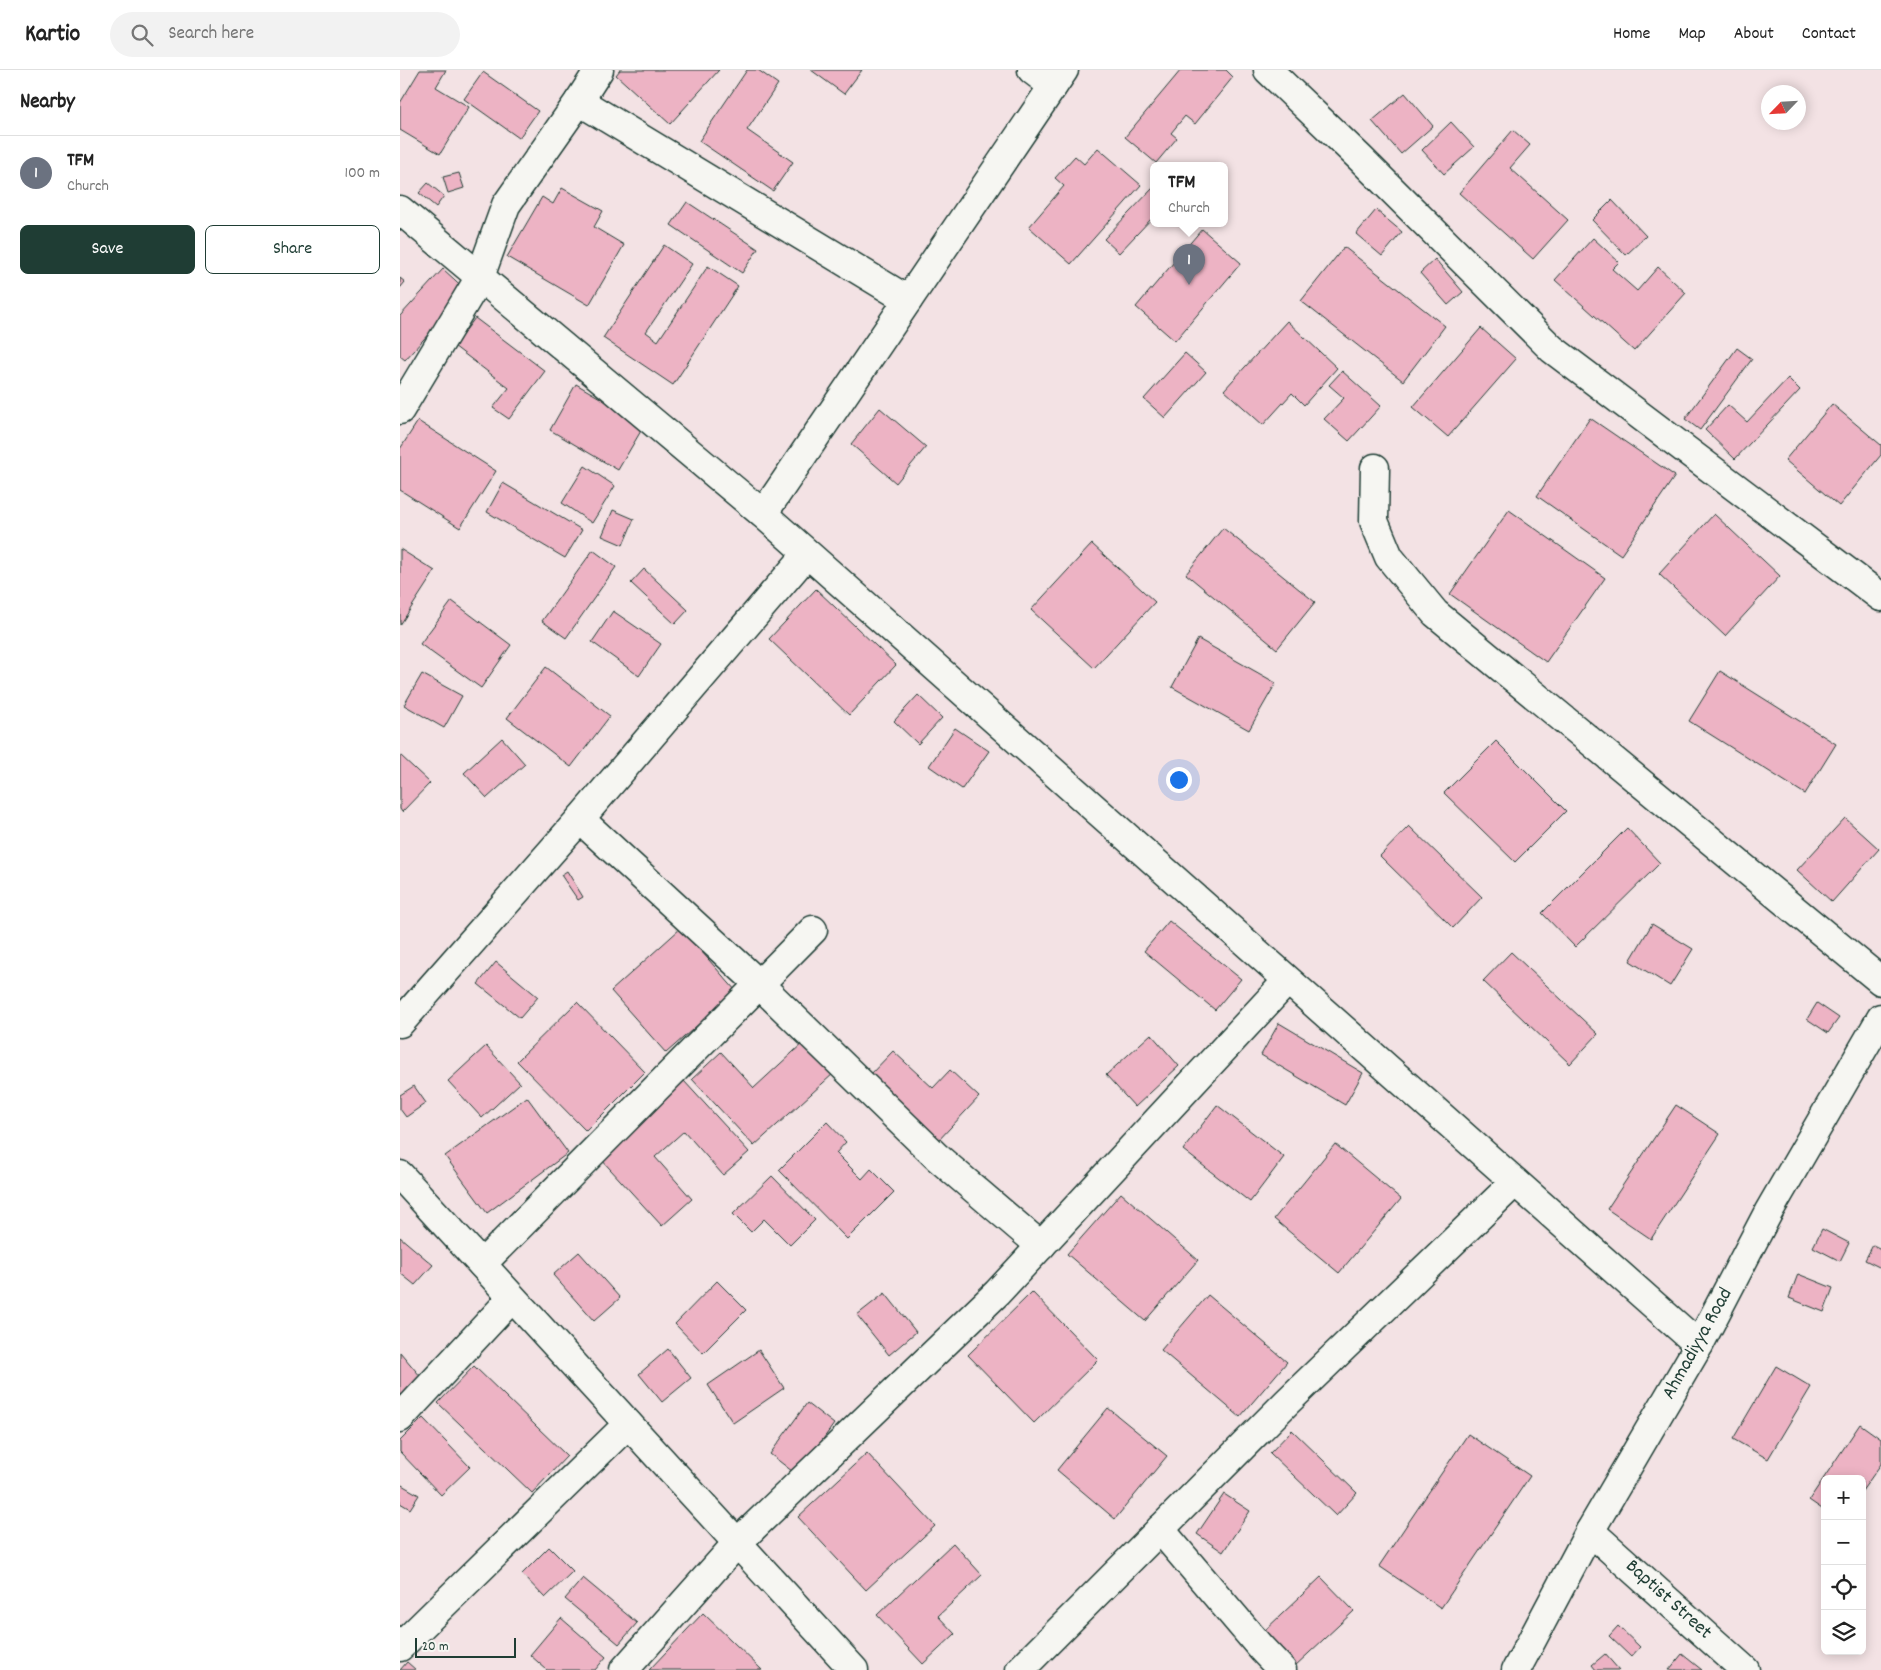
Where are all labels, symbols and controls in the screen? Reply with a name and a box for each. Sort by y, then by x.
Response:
search box [110,12,460,57]
text: Kartio [25,18,80,52]
icon: search [128,21,156,49]
text: Search here [168,21,254,48]
text: Home [1613,22,1650,47]
text: Map [1678,22,1706,47]
text: About [1734,22,1774,47]
text: Contact [1802,22,1856,47]
north arrow [1761,85,1806,130]
text: Nearby [20,88,75,118]
text: TFM [67,148,94,175]
text: 1 [34,162,38,185]
text: 100 m [344,162,380,185]
popup [1150,162,1228,227]
text: TFM [1168,170,1195,197]
text: Church [67,175,109,198]
text: Church [1168,197,1210,220]
button: Save [20,225,195,274]
button: Share [205,225,380,274]
pin: 1 [1173,244,1205,285]
your location [1166,767,1192,793]
street label: Ahmadiyya Road [1656,1283,1740,1405]
map controls [1821,1475,1866,1655]
button: + [1821,1475,1866,1520]
button: − [1821,1520,1866,1565]
street label: Baptist Street [1618,1553,1718,1647]
button: locate [1821,1565,1866,1610]
button: layers [1821,1610,1866,1655]
scale bar [415,1635,516,1658]
text: 20 m [422,1637,449,1657]

